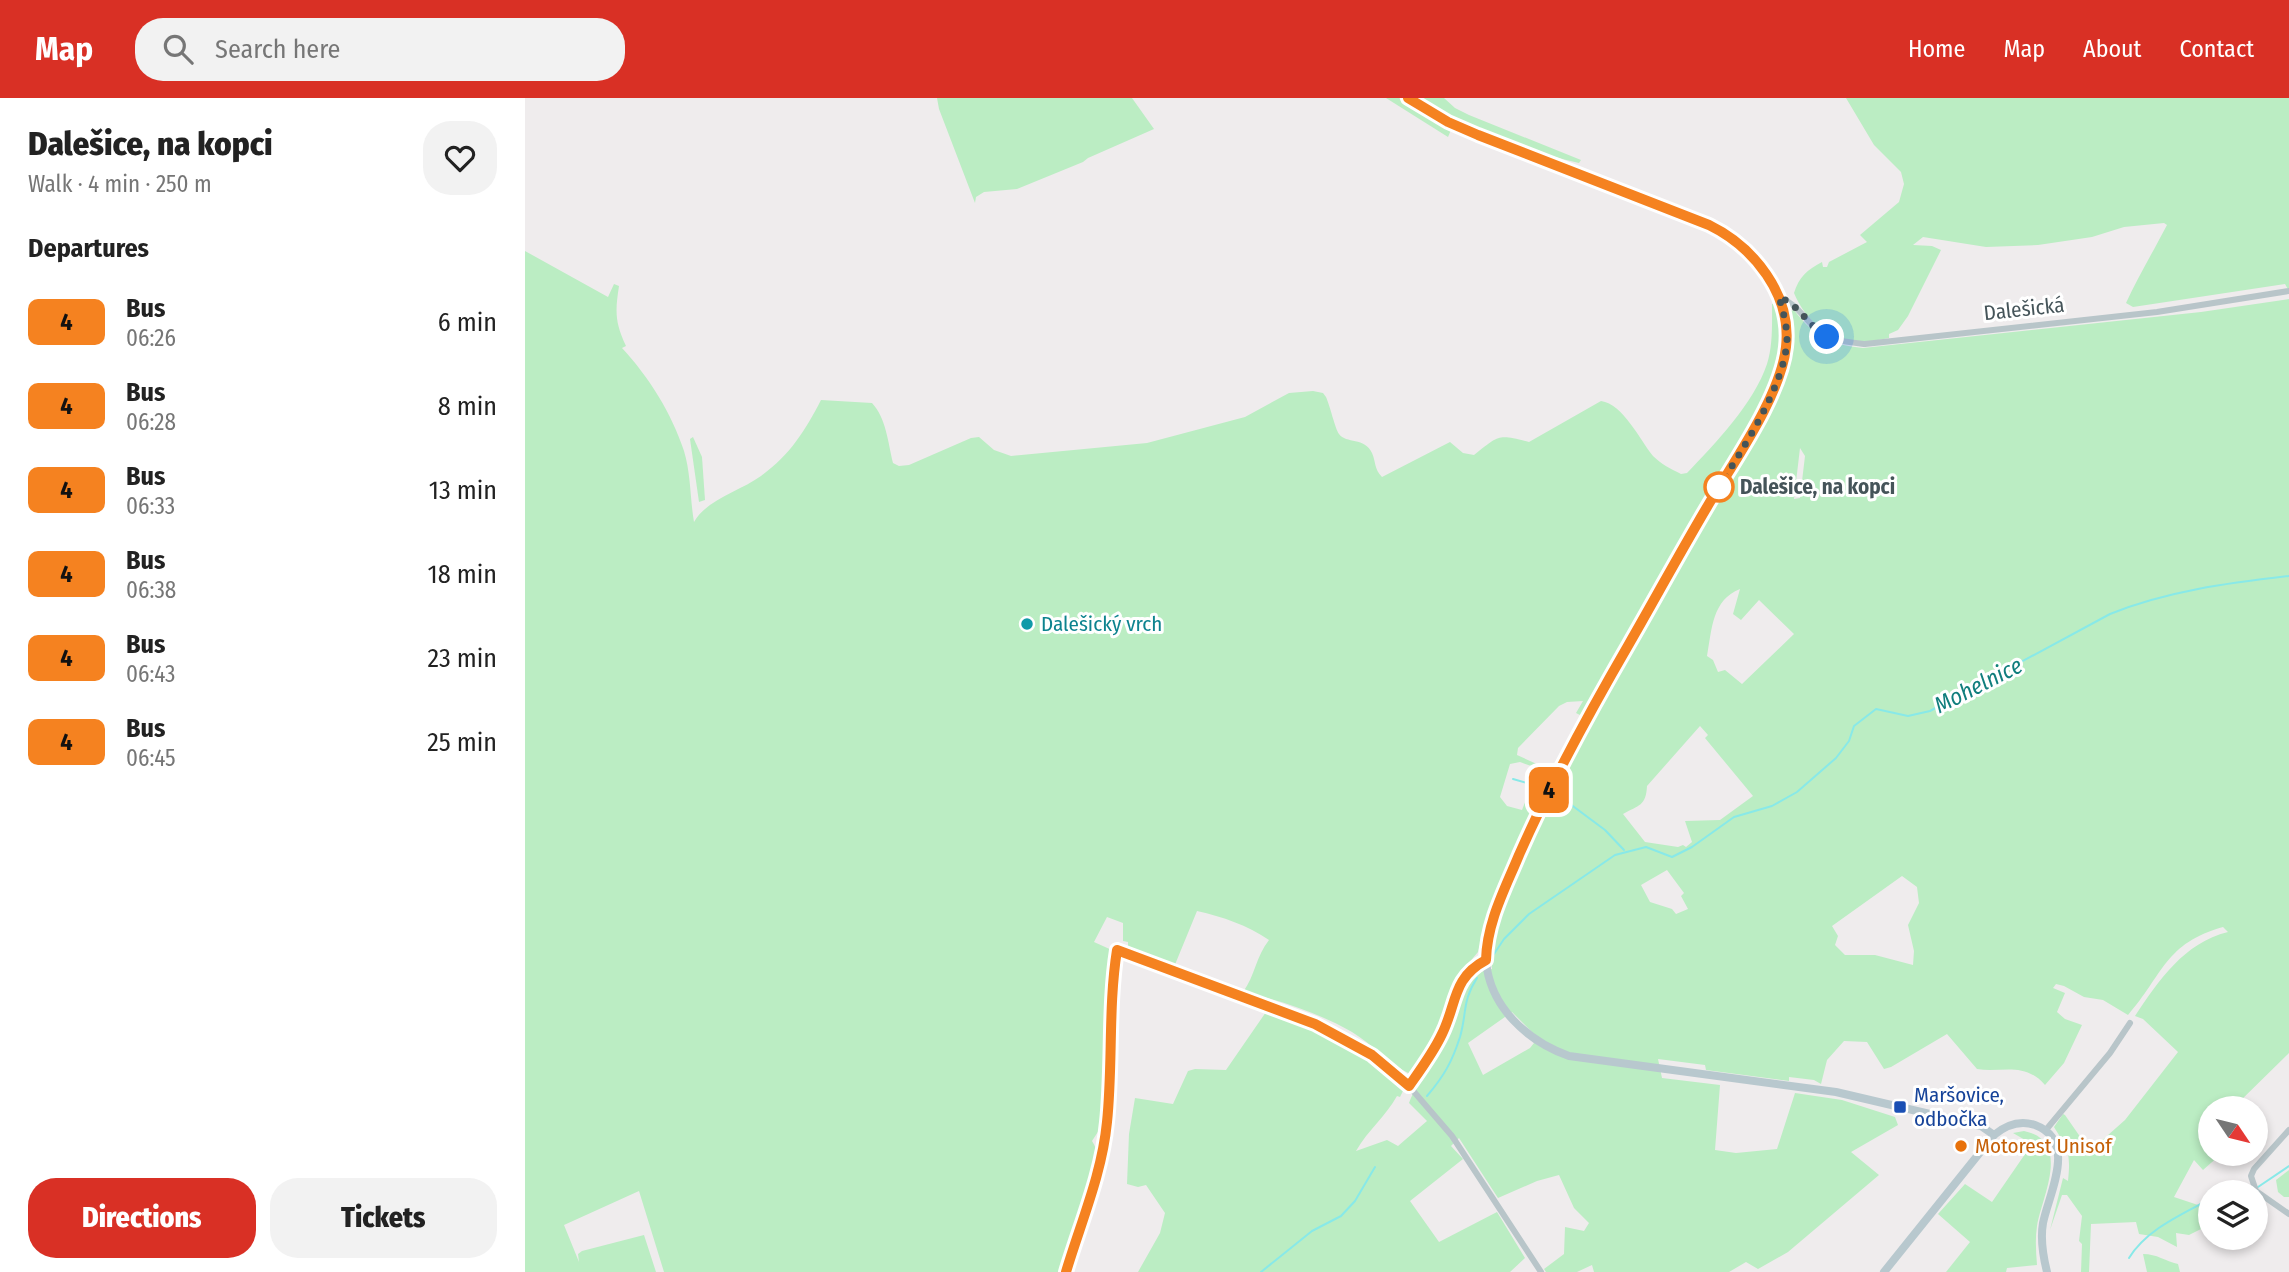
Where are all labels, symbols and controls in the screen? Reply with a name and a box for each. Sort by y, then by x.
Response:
search box [135,18,625,81]
text: Map [35,29,93,69]
icon: search [159,30,197,68]
text: Search here [215,34,340,65]
text: Home [1908,35,1965,63]
text: Map [2003,35,2045,63]
text: About [2083,35,2141,63]
text: Contact [2179,35,2254,63]
button: heart [423,121,497,195]
text: Dalešice, na kopci [28,124,273,164]
text: Walk · 4 min · 250 m [28,170,212,198]
text: Departures [28,233,149,264]
street label: Dalešická [1982,292,2066,326]
text: Bus [126,293,165,324]
text: 6 min [438,307,497,338]
text: 4 [60,308,73,336]
your location [1809,319,1844,354]
text: 06:26 [126,324,176,352]
text: Bus [126,377,165,408]
text: 8 min [438,391,497,422]
text: 4 [60,392,73,420]
text: 06:28 [126,408,176,436]
text: Bus [126,461,165,492]
marker: Dalešice, na kopci [1704,472,1734,502]
place label: Dalešice, na kopci [1740,474,1895,500]
text: 13 min [429,475,497,506]
text: 4 [60,476,73,504]
text: 06:33 [126,492,175,520]
text: Bus [126,545,165,576]
text: 18 min [428,559,497,590]
text: 4 [60,560,73,588]
text: 06:38 [126,576,176,604]
place label: Dalešický vrch [1041,611,1162,637]
marker: Dalešický vrch [1019,616,1035,632]
text: Bus [126,629,165,660]
text: 23 min [428,643,497,674]
text: 4 [60,644,73,672]
water label: Mohelnice [1929,651,2027,719]
text: 06:43 [126,660,175,688]
text: Bus [126,713,165,744]
text: 25 min [427,727,497,758]
text: 4 [60,728,73,756]
text: 06:45 [126,744,176,772]
line badge: 4 [1526,767,1572,813]
text: 4 [1543,776,1555,804]
place label: Maršovice, odbočka [1914,1082,2004,1132]
north arrow [2198,1096,2268,1166]
map controls [2198,1096,2268,1250]
marker: Maršovice, odbočka [1892,1099,1908,1115]
place label: Motorest Unisof [1975,1133,2113,1159]
marker: Motorest Unisof [1953,1138,1969,1154]
button: Directions [28,1178,256,1258]
button: Tickets [270,1178,497,1258]
button: layers [2198,1180,2268,1250]

